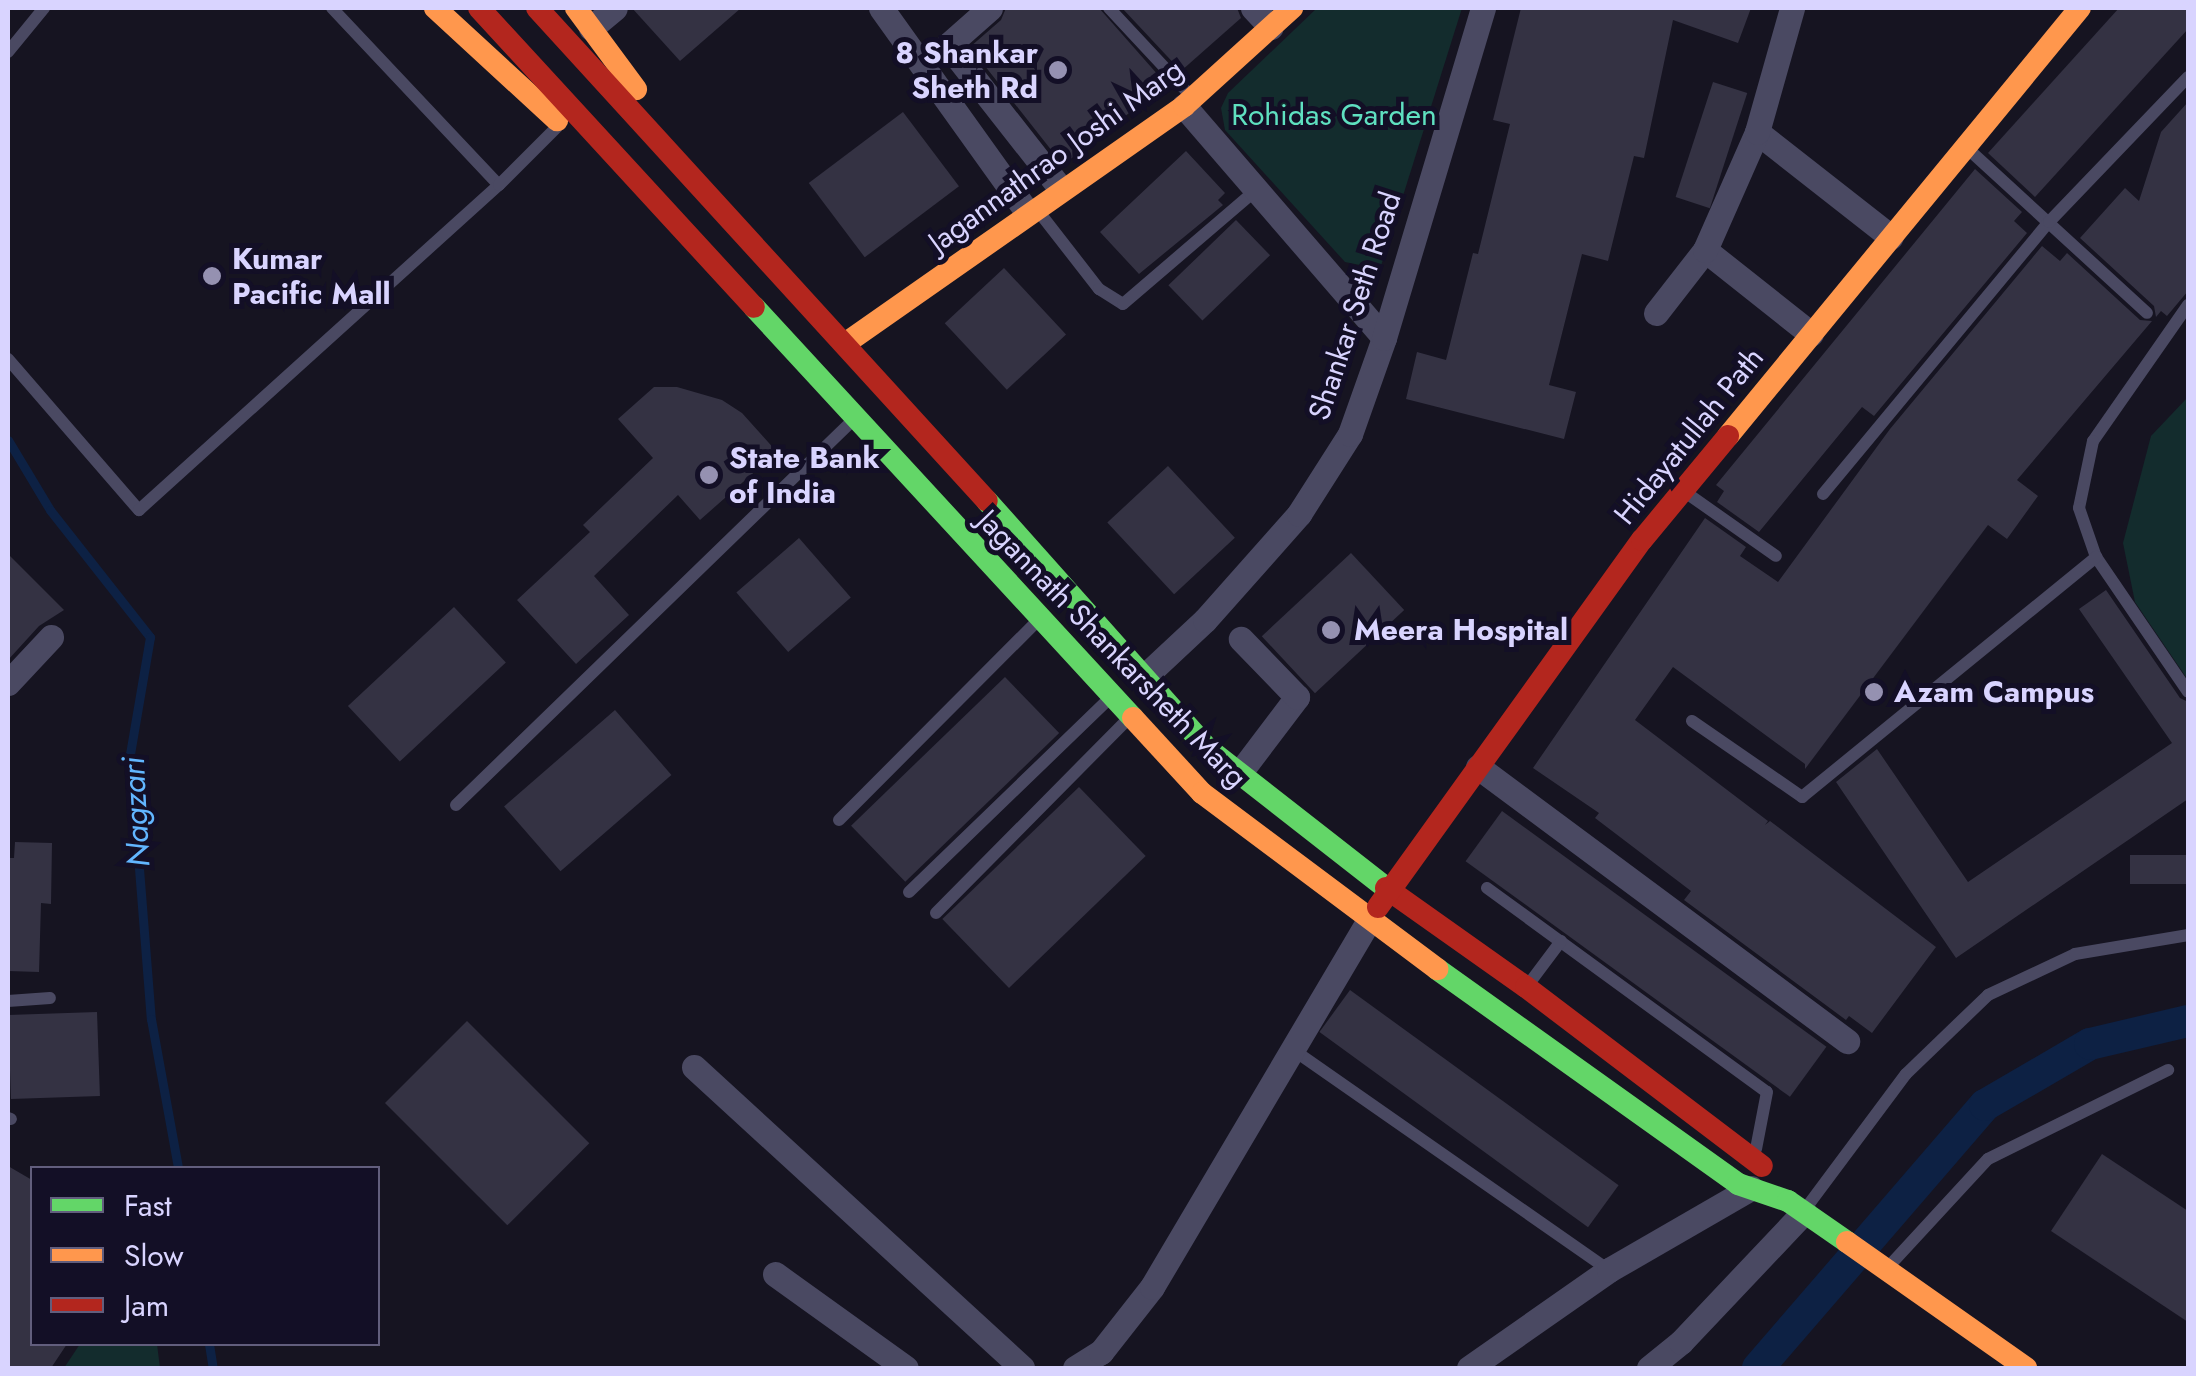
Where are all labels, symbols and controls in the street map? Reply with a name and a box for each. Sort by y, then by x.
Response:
place label: 8 Shankar Sheth Rd [895,35,1038,106]
street label: Jagannathrao Joshi Marg [922,51,1190,261]
marker: 8 Shankar Sheth Rd [1047,59,1069,81]
park label: Rohidas Garden [1231,97,1437,133]
street label: Shankar Seth Road [1301,187,1409,425]
place label: Kumar Pacific Mall [232,241,391,312]
marker: Kumar Pacific Mall [201,265,223,287]
street label: Hidayatullah Path [1607,340,1771,532]
place label: State Bank of India [729,440,880,510]
marker: State Bank of India [698,464,720,486]
street label: Jagannath Shankarsheth Marg [970,503,1254,795]
place label: Meera Hospital [1354,612,1568,648]
marker: Meera Hospital [1318,617,1344,643]
place label: Azam Campus [1894,674,2094,710]
marker: Azam Campus [1863,681,1885,703]
water label: Nagzari [114,756,158,868]
legend [30,1166,380,1346]
text: Fast [124,1184,172,1227]
text: Slow [124,1234,184,1277]
text: Jam [124,1284,169,1327]

